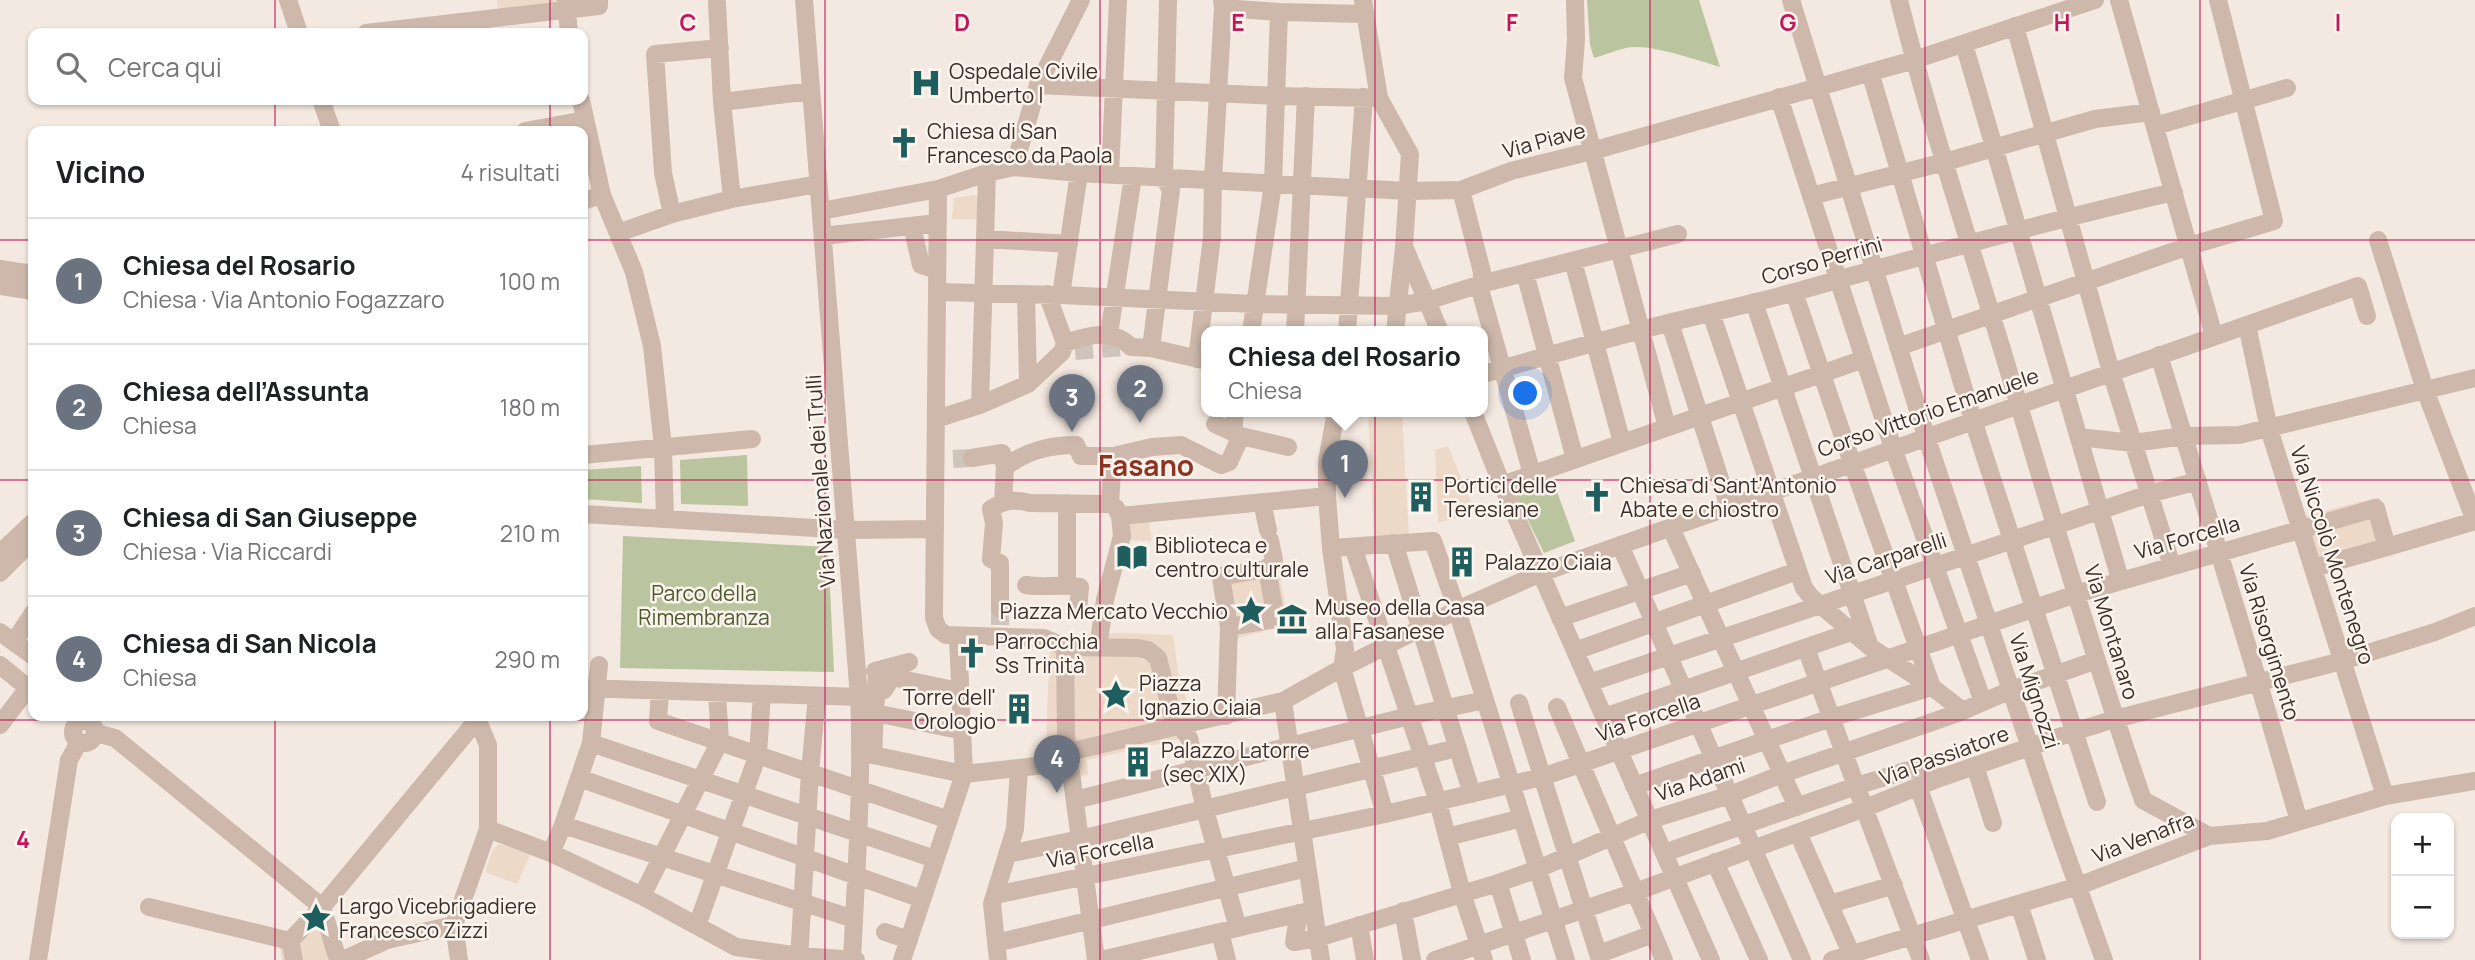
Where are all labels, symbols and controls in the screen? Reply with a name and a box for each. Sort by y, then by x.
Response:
text: C [680,6,697,38]
text: D [954,6,970,38]
text: E [1231,6,1245,38]
text: F [1506,6,1518,38]
text: G [1780,6,1797,38]
text: H [2054,6,2070,38]
text: I [2335,6,2341,38]
search box [28,28,588,105]
icon: search [52,48,90,86]
text: Cerca qui [108,49,222,85]
place label: Ospedale Civile Umberto I [949,57,1098,109]
hospital icon: Ospedale Civile Umberto I [909,66,943,100]
street label: Via Piave [1500,116,1588,164]
place label: Chiesa di San Francesco da Paola [927,117,1113,169]
church icon: Chiesa di San Francesco da Paola [887,126,921,160]
text: Vicino [56,151,145,192]
text: 4 risultati [461,156,560,188]
street label: Corso Perrini [1758,229,1886,291]
text: Chiesa del Rosario [123,247,356,283]
text: 1 [74,265,84,297]
text: 100 m [499,265,560,297]
text: Chiesa · Via Antonio Fogazzaro [123,283,445,315]
popup [1201,326,1488,417]
text: Chiesa del Rosario [1228,338,1461,374]
street label: Corso Vittorio Emanuele [1814,361,2042,463]
pin: 2 [1117,365,1163,423]
text: Chiesa dell’Assunta [123,373,369,409]
street label: Via Nazionale dei Trulli [799,374,841,588]
pin: 3 [1049,374,1095,432]
text: Chiesa [1228,374,1302,406]
your location [1508,376,1542,410]
text: 2 [72,391,86,423]
text: 180 m [500,391,560,423]
text: Chiesa [123,409,197,441]
pin: 1 [1322,440,1368,498]
street label: Via Niccolò Montenegro [2284,442,2382,668]
district label: Fasano [1098,446,1194,484]
place label: Portici delle Teresiane [1444,471,1557,523]
place label: Chiesa di Sant'Antonio Abate e chiostro [1620,471,1837,523]
building icon: Portici delle Teresiane [1404,480,1438,514]
church icon: Chiesa di Sant'Antonio Abate e chiostro [1580,480,1614,514]
text: Chiesa di San Giuseppe [123,499,417,535]
street label: Via Forcella [2131,509,2243,565]
text: 3 [72,517,86,549]
text: 210 m [500,517,560,549]
street label: Via Carparelli [1822,525,1950,591]
place label: Biblioteca e centro culturale [1155,531,1309,583]
text: Chiesa · Via Riccardi [123,535,332,567]
library icon: Biblioteca e centro culturale [1115,540,1149,574]
building icon: Palazzo Ciaia [1445,545,1479,579]
place label: Palazzo Ciaia [1485,548,1612,576]
street label: Via Montanaro [2078,561,2146,703]
street label: Via Risorgimento [2233,561,2307,723]
park label: Parco della Rimembranza [638,579,770,631]
place label: Museo della Casa alla Fasanese [1315,593,1485,645]
place icon: Piazza Mercato Vecchio [1234,594,1268,628]
place label: Piazza Mercato Vecchio [1000,597,1228,625]
museum icon: Museo della Casa alla Fasanese [1275,602,1309,636]
text: Chiesa di San Nicola [123,625,377,661]
place label: Parrocchia Ss Trinità [995,627,1098,679]
street label: Via Mignozzi [2003,630,2067,752]
church icon: Parrocchia Ss Trinità [955,636,989,670]
text: 4 [72,643,86,675]
text: 290 m [494,643,560,675]
text: Chiesa [123,661,197,693]
place label: Piazza Ignazio Ciaia [1139,669,1261,721]
place icon: Piazza Ignazio Ciaia [1099,678,1133,712]
place label: Torre dell' Orologio [903,683,996,735]
street label: Via Forcella [1592,686,1704,748]
building icon: Torre dell' Orologio [1002,692,1036,726]
street label: Via Passiatore [1876,719,2012,791]
pin: 4 [1034,735,1080,793]
place label: Palazzo Latorre (sec XIX) [1161,736,1309,788]
building icon: Palazzo Latorre (sec XIX) [1121,745,1155,779]
street label: Via Adami [1651,751,1749,807]
street label: Via Venafra [2088,805,2198,869]
map controls [2391,813,2454,939]
button: + [2391,813,2454,876]
text: 4 [16,823,30,855]
street label: Via Forcella [1044,826,1156,874]
button: − [2391,876,2454,939]
place label: Largo Vicebrigadiere Francesco Zizzi [339,892,537,944]
place icon: Largo Vicebrigadiere Francesco Zizzi [299,901,333,935]

